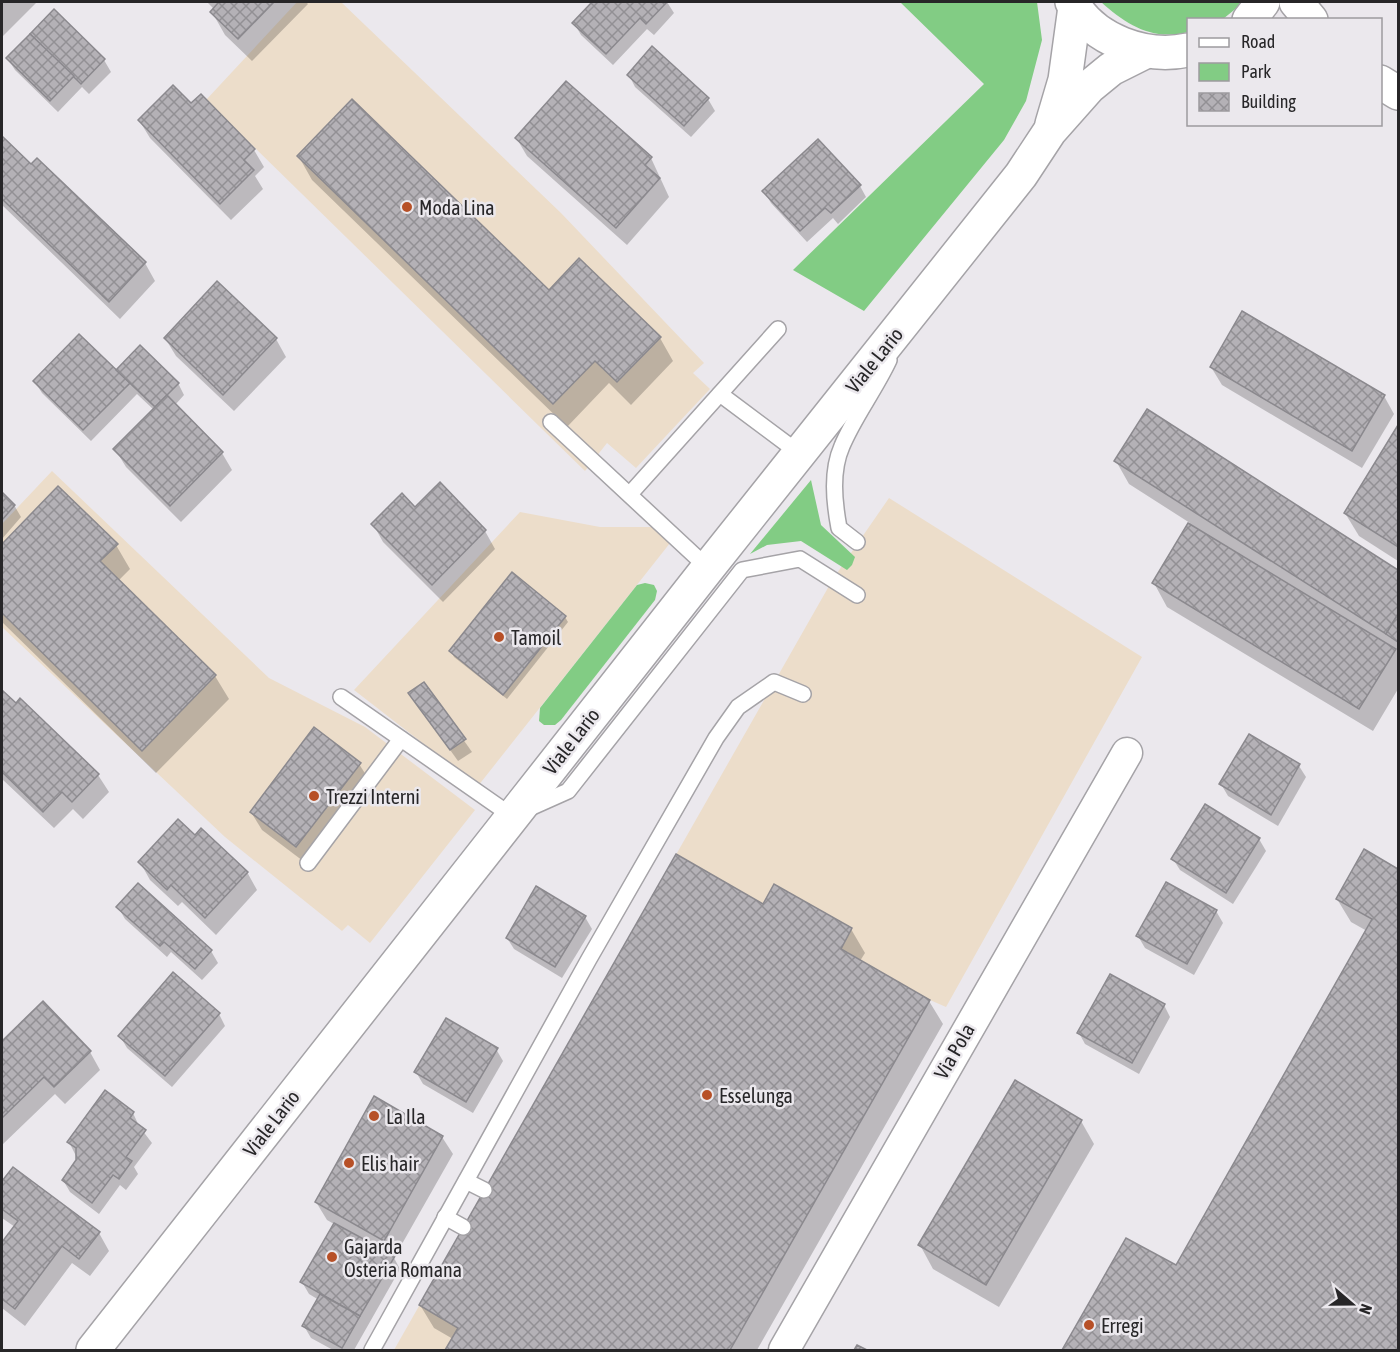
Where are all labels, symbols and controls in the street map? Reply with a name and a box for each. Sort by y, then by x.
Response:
legend [1187,18,1382,126]
text: Road [1241,31,1275,52]
text: Park [1241,61,1271,82]
text: Building [1241,91,1296,112]
place label: Moda Lina [419,196,495,219]
marker: Moda Lina [400,200,414,214]
street label: Viale Lario [841,323,907,397]
place label: Tamoil [511,626,562,649]
marker: Tamoil [492,630,506,644]
street label: Viale Lario [538,703,604,779]
place label: Trezzi Interni [326,785,420,808]
marker: Trezzi Interni [307,789,321,803]
street label: Via Pola [929,1019,979,1083]
place label: Esselunga [719,1084,793,1107]
street label: Viale Lario [238,1085,304,1161]
marker: Esselunga [700,1088,714,1102]
place label: La Ila [386,1105,425,1128]
marker: La Ila [367,1109,381,1123]
place label: Elis hair [361,1152,420,1175]
marker: Elis hair [342,1156,356,1170]
place label: Gajarda Osteria Romana [344,1235,462,1281]
marker: Gajarda Osteria Romana [325,1250,339,1264]
north arrow [1322,1274,1382,1334]
text: N [1356,1302,1376,1317]
place label: Erregi [1101,1314,1144,1337]
marker: Erregi [1082,1318,1096,1332]

